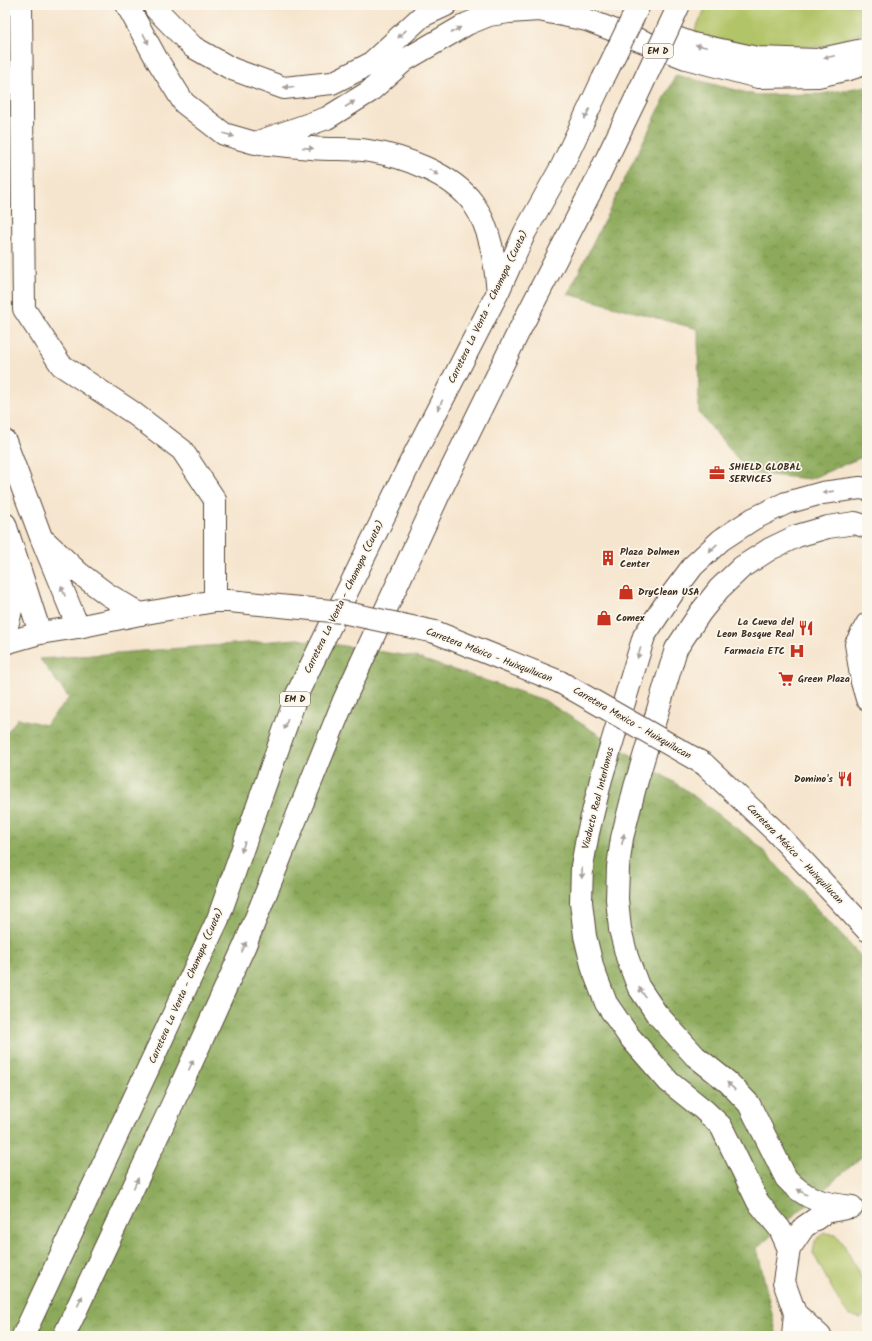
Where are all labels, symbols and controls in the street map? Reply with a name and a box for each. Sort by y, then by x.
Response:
one-way arrow [450,27,462,34]
one-way arrow [397,30,407,39]
one-way arrow [142,34,149,45]
one-way arrow [694,42,707,48]
road number: EM D [643,44,673,58]
one-way arrow [823,55,835,61]
one-way arrow [283,84,295,91]
one-way arrow [345,100,355,108]
one-way arrow [584,109,590,120]
one-way arrow [223,132,235,138]
one-way arrow [302,145,314,151]
one-way arrow [429,169,440,175]
street label: Carretera La Venta - Chamapa (Cuota) [444,228,532,386]
one-way arrow [436,399,443,411]
place label: SHIELD GLOBAL SERVICES [729,459,801,487]
office icon: SHIELD GLOBAL SERVICES [708,464,726,482]
one-way arrow [822,489,834,495]
street label: Carretera La Venta - Chamapa (Cuota) [300,518,388,676]
one-way arrow [708,543,718,553]
place label: Plaza Dolmen Center [620,544,680,572]
building icon: Plaza Dolmen Center [599,549,617,567]
shop icon: DryClean USA [617,583,635,601]
place label: DryClean USA [638,584,699,600]
one-way arrow [60,586,66,597]
shop icon: Comex [595,609,613,627]
place label: Comex [616,610,645,626]
place label: La Cueva del Leon Bosque Real [717,614,794,642]
restaurant icon: La Cueva del Leon Bosque Real [797,619,815,637]
street label: Carretera México - Huixquilucan [423,623,555,687]
hospital icon: Farmacia ETC [788,642,806,660]
place label: Farmacia ETC [724,643,785,659]
one-way arrow [636,647,642,659]
supermarket icon: Green Plaza [777,670,795,688]
place label: Green Plaza [798,671,850,687]
street label: Carretera Mexico - Huixquilucan [570,682,694,764]
road number: EM D [280,692,310,706]
one-way arrow [283,718,289,730]
street label: Viaducto Real Interlomas [578,745,619,851]
restaurant icon: Domino's [836,770,854,788]
place label: Domino's [794,771,833,787]
street label: Carretera México - Huixquilucan [743,800,847,908]
one-way arrow [620,833,626,845]
one-way arrow [240,841,246,853]
one-way arrow [579,867,585,880]
street label: Carretera La Venta - Chamapa (Cuota) [144,906,228,1066]
one-way arrow [241,941,247,952]
one-way arrow [638,987,646,997]
one-way arrow [188,1060,194,1071]
one-way arrow [726,1081,736,1091]
one-way arrow [133,1177,139,1189]
one-way arrow [796,1189,808,1196]
one-way arrow [77,1295,83,1306]

